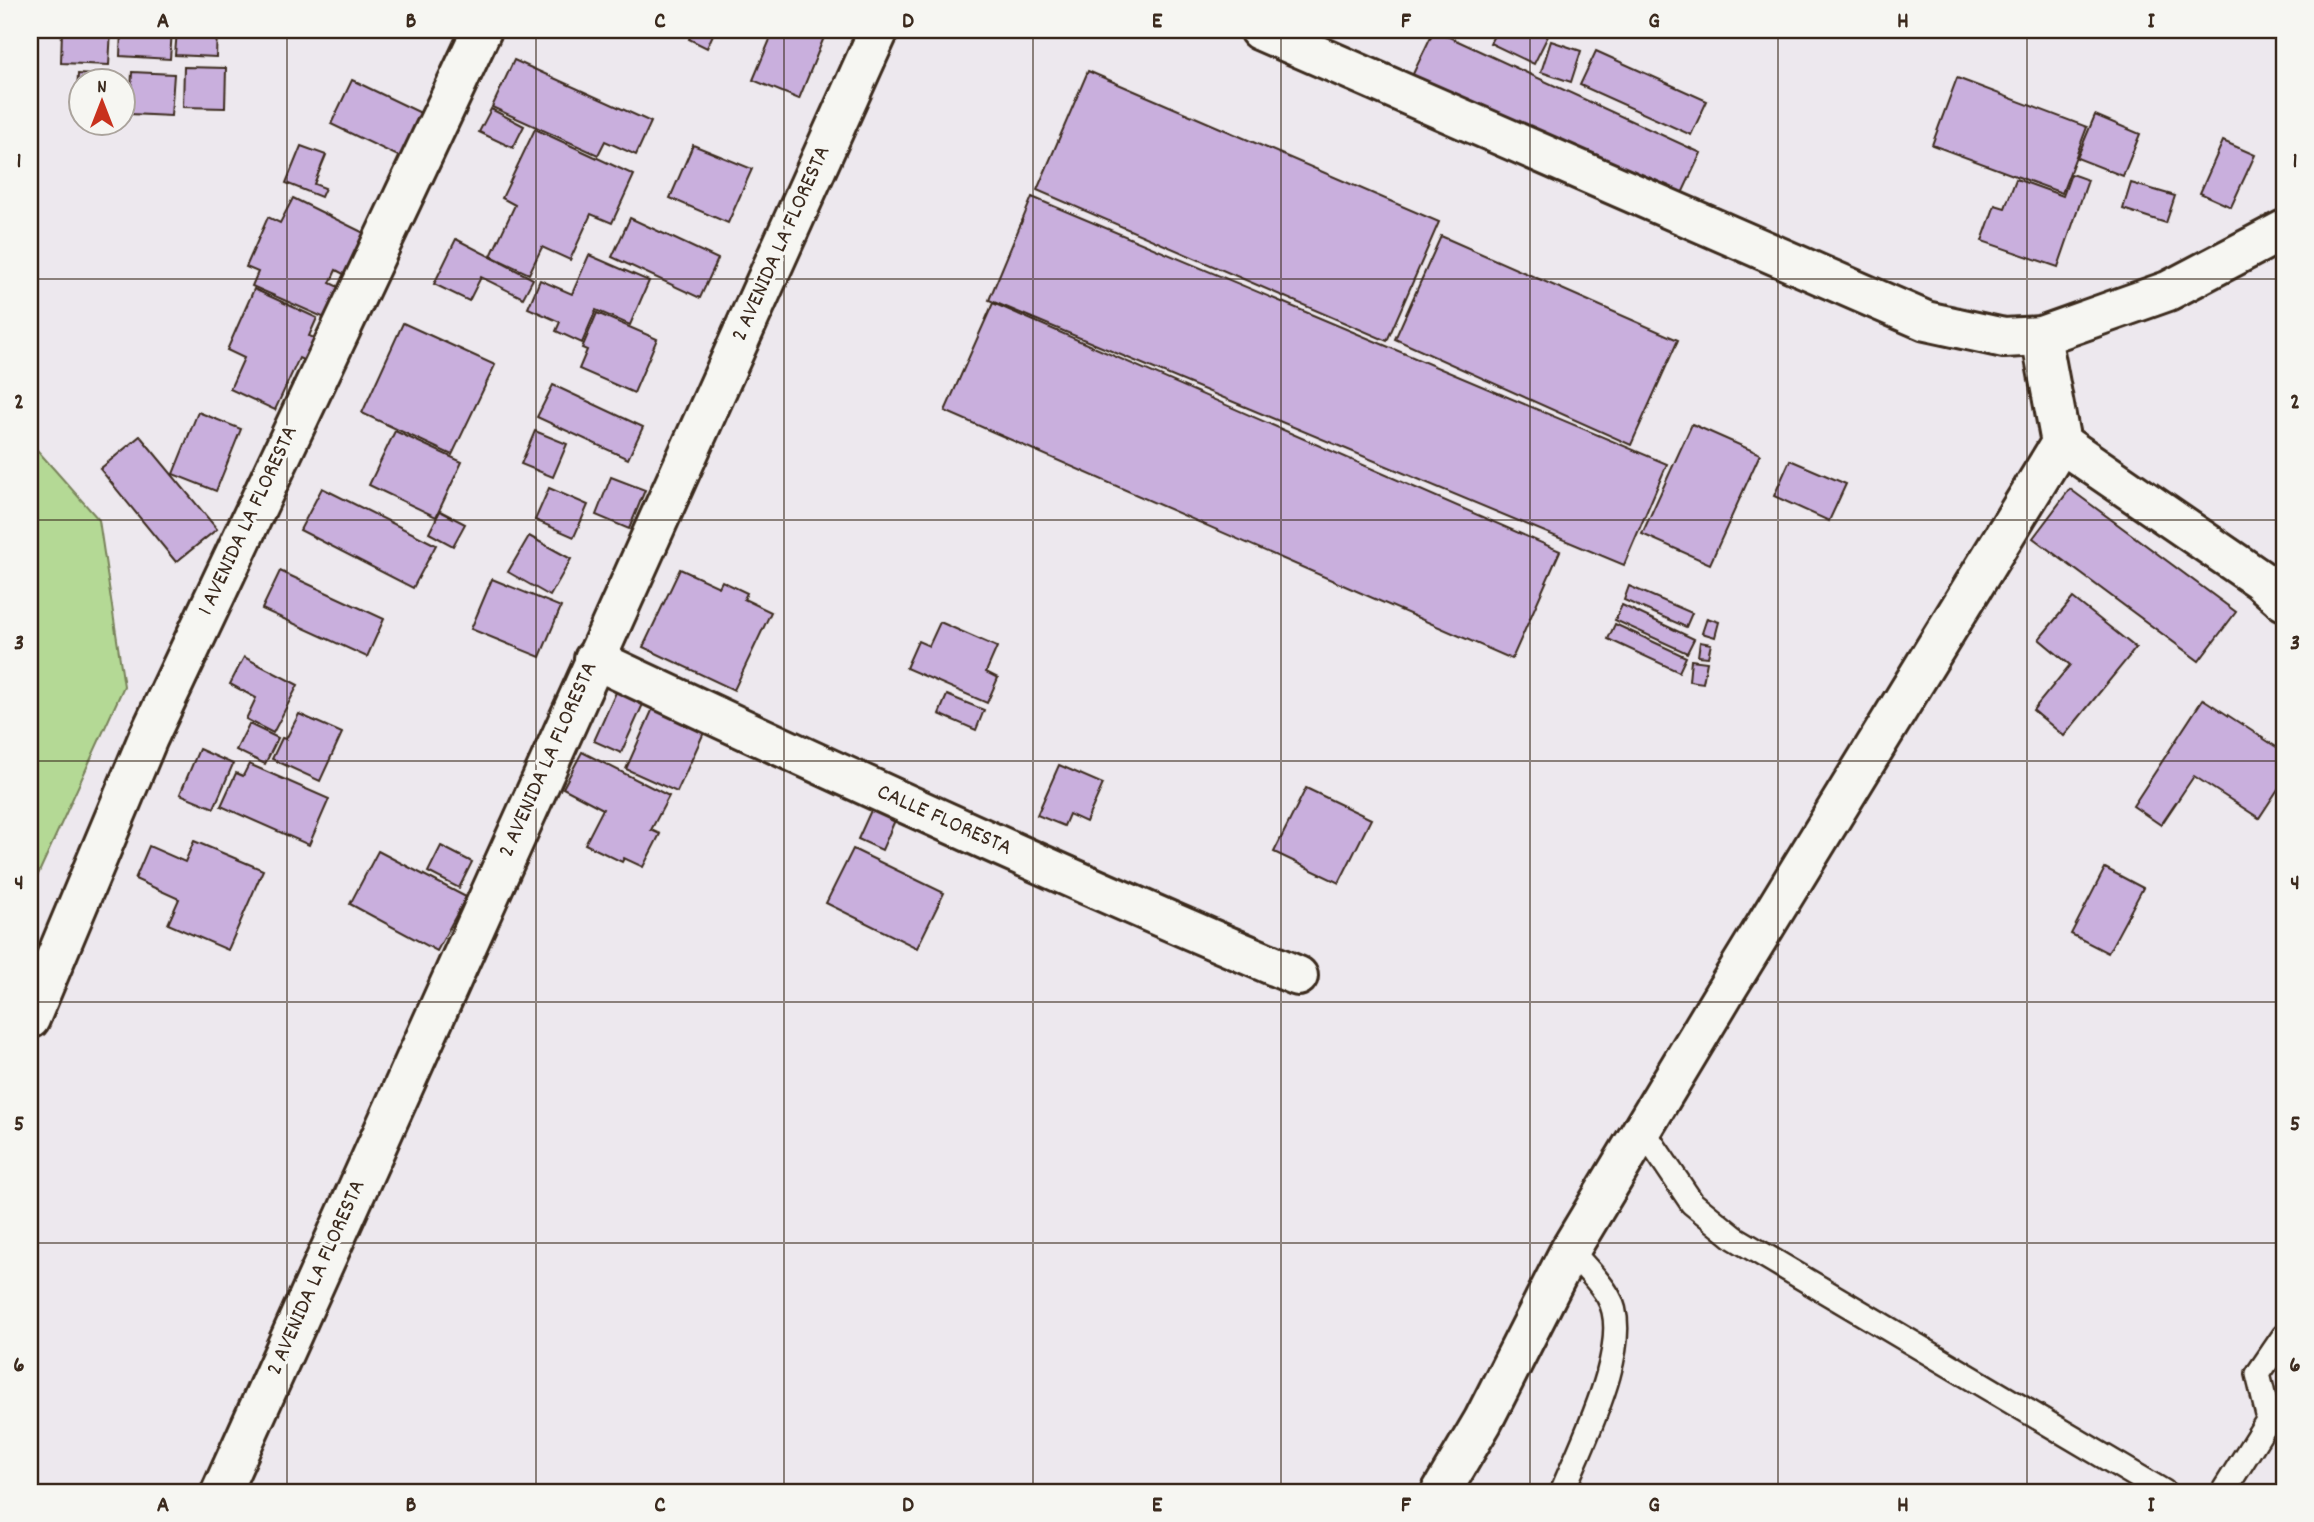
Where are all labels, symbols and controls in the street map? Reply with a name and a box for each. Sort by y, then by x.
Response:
text: A [157,6,169,39]
text: B [406,6,417,39]
text: C [654,6,666,39]
text: D [902,6,914,39]
text: E [1152,6,1163,39]
text: F [1401,6,1412,39]
text: G [1648,6,1660,39]
text: H [1897,6,1909,39]
text: I [2147,6,2155,39]
north arrow [66,66,136,136]
text: N [97,75,107,102]
street label: 2 AVENIDA LA FLORESTA [724,141,840,347]
text: 1 [16,146,22,179]
text: 1 [2292,146,2298,179]
text: 2 [14,387,24,420]
text: 2 [2290,387,2300,420]
street label: 1 AVENIDA LA FLORESTA [190,421,308,621]
text: 3 [14,628,24,661]
text: 3 [2290,628,2300,661]
street label: 2 AVENIDA LA FLORESTA [491,657,607,863]
street label: CALLE FLORESTA [871,776,1017,866]
text: 4 [14,868,24,901]
text: 4 [2290,868,2300,901]
text: 5 [14,1109,24,1142]
text: 5 [2290,1109,2300,1142]
street label: 2 AVENIDA LA FLORESTA [259,1175,375,1381]
text: 6 [13,1350,25,1383]
text: 6 [2289,1350,2301,1383]
text: A [157,1490,169,1522]
text: B [406,1490,417,1522]
text: C [654,1490,666,1522]
text: D [902,1490,914,1522]
text: E [1152,1490,1163,1522]
text: F [1401,1490,1412,1522]
text: G [1648,1490,1660,1522]
text: H [1897,1490,1909,1522]
text: I [2147,1490,2155,1522]

